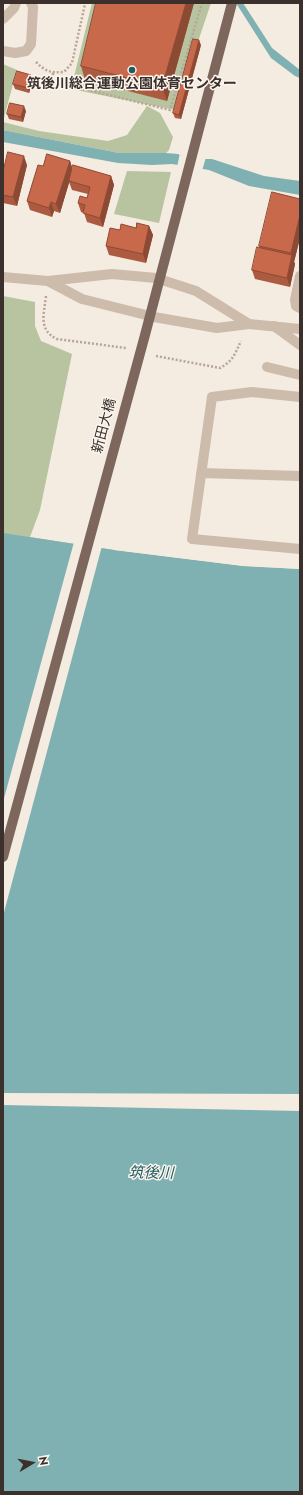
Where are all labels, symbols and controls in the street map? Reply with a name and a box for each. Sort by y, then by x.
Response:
marker: 筑後川総合運動公園体育センター [127,65,137,75]
place label: 筑後川総合運動公園体育センター [27,77,237,93]
street label: 新田大橋 [90,397,120,455]
water label: 筑後川 [128,1165,174,1183]
north arrow [12,1443,52,1483]
text: N [35,1455,52,1467]

